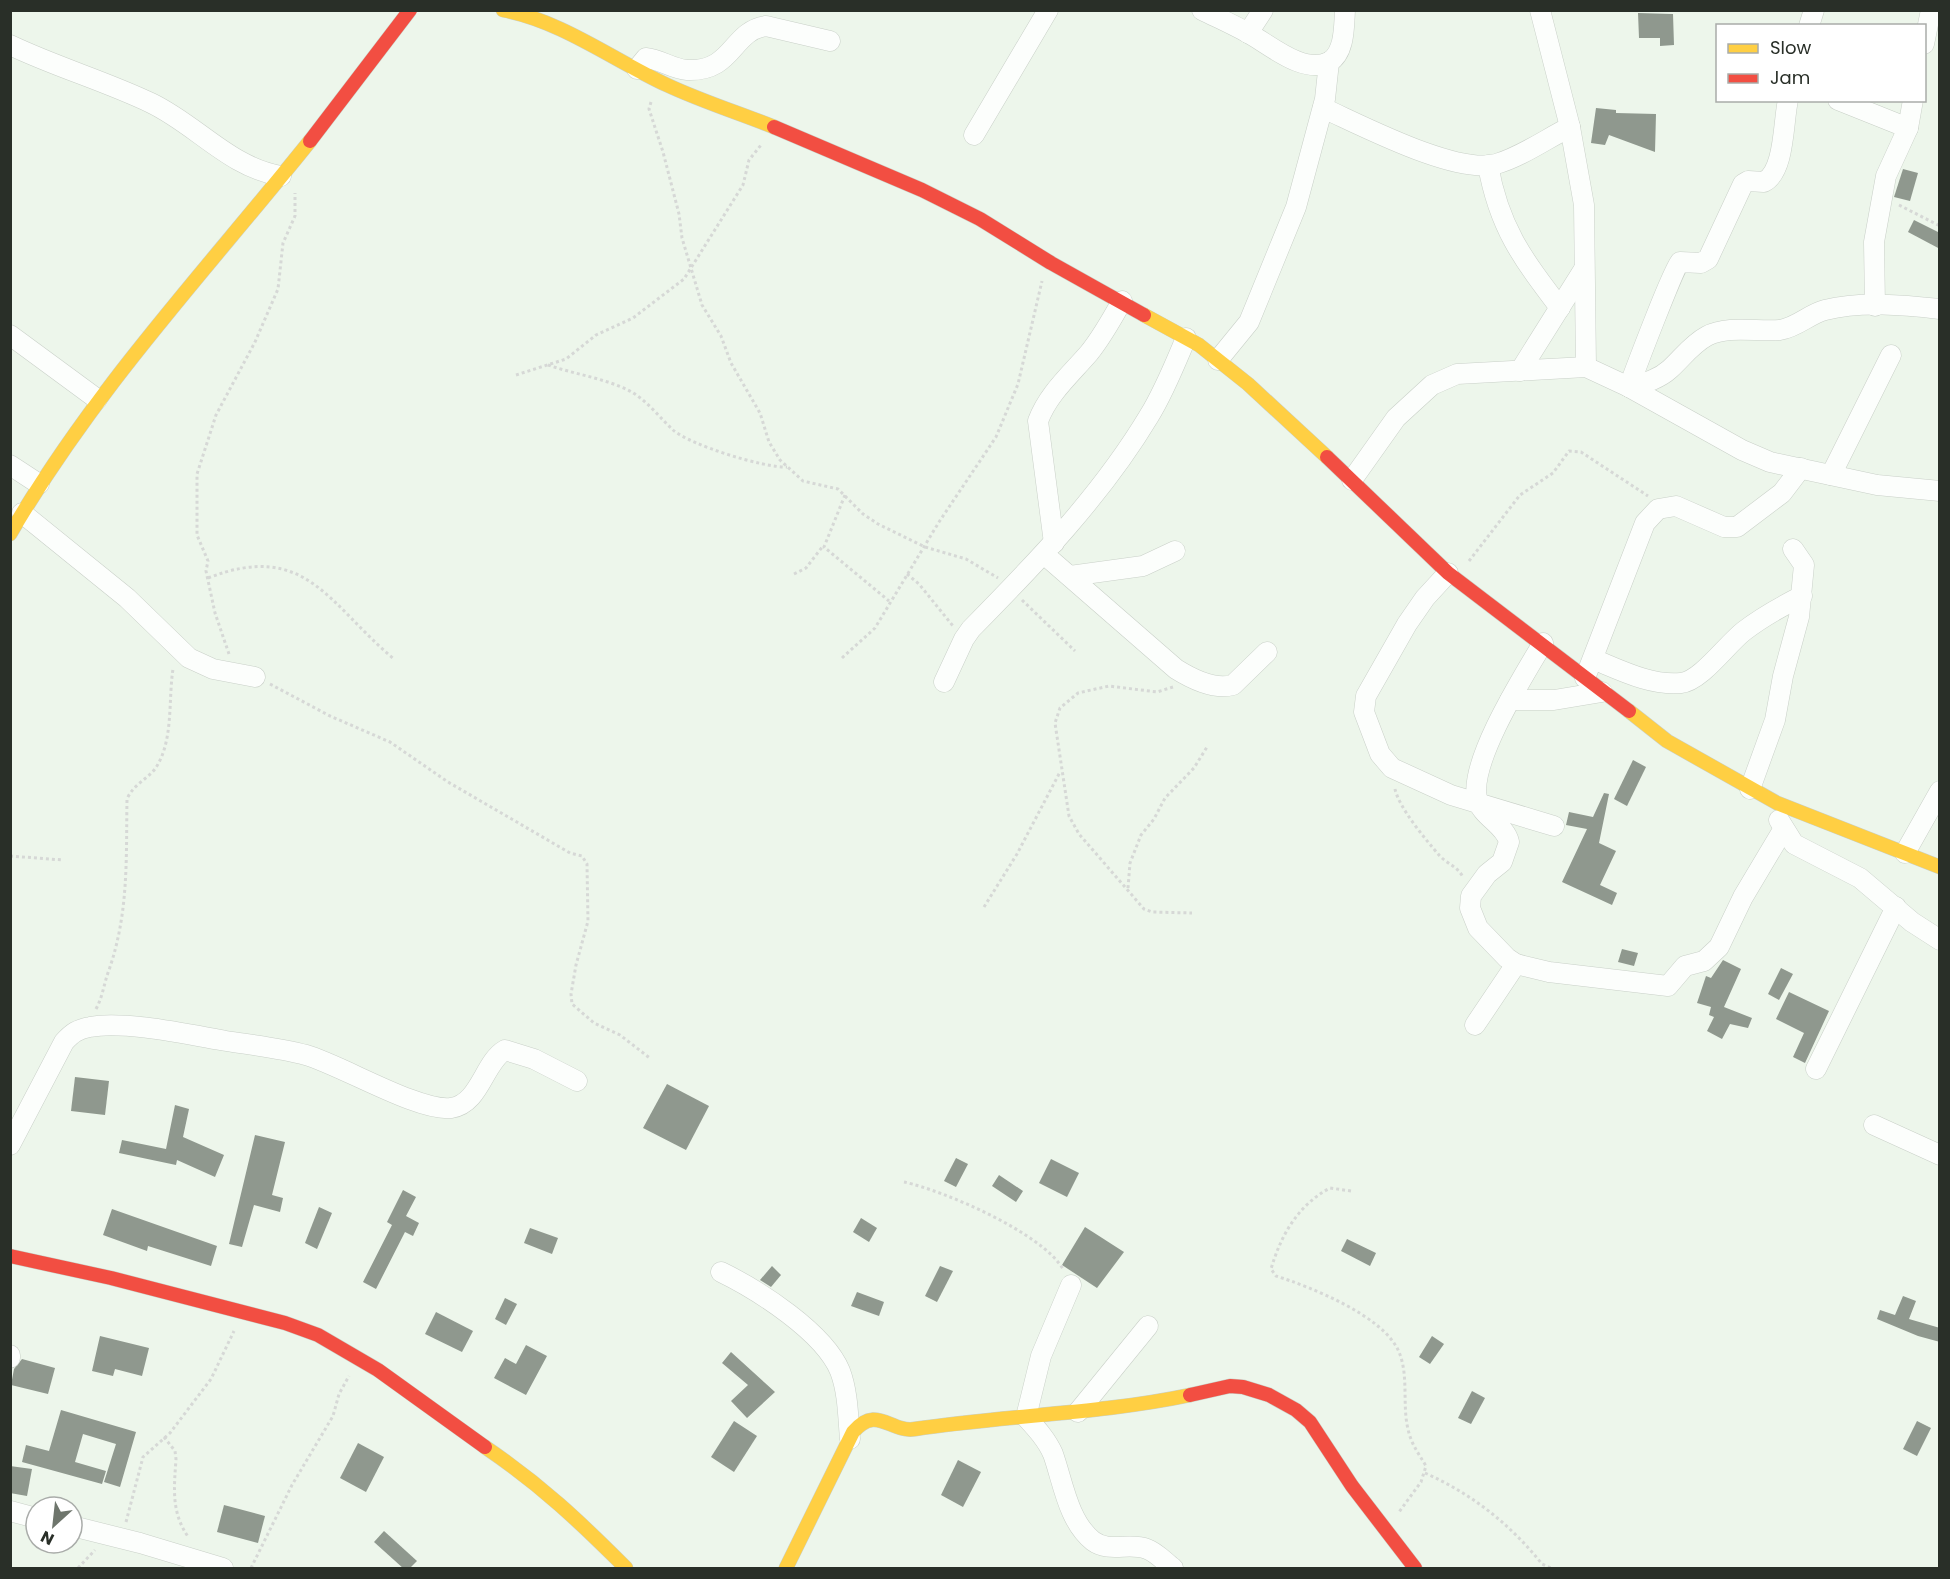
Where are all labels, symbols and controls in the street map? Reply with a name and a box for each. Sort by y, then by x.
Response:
legend [1716,24,1926,102]
text: Slow [1770,35,1812,60]
text: Jam [1770,65,1810,90]
north arrow [24,1495,84,1555]
text: N [37,1525,58,1551]

